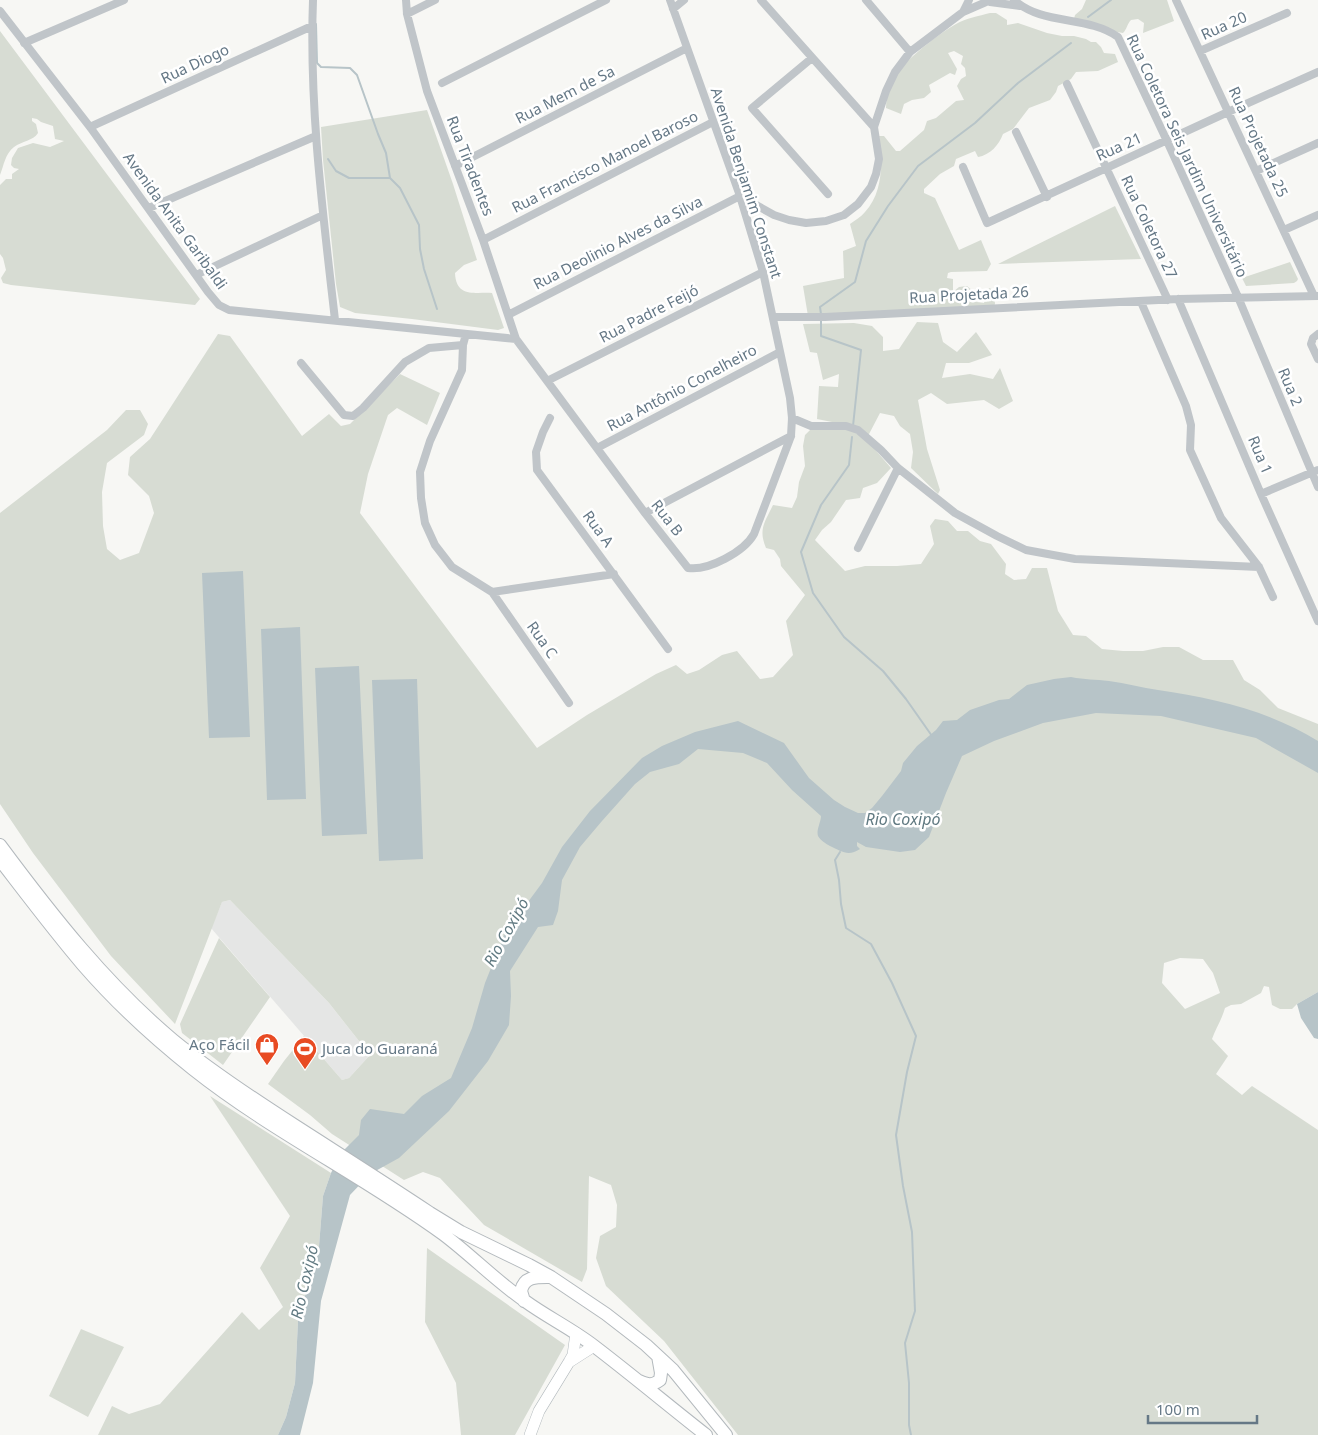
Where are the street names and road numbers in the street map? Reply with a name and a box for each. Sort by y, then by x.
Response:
street label: Rua 20 [1198,6,1250,44]
street label: Rua Coletora Seis Jardim Universitário [1123,31,1253,280]
street label: Rua Diogo [157,39,232,88]
street label: Rua Mem de Sa [511,60,618,128]
street label: Rua Projetada 25 [1225,83,1293,200]
street label: Avenida Benjamim Constant [707,85,787,281]
street label: Rua Francisco Manoel Baroso [508,105,701,217]
street label: Rua Tiradentes [443,113,499,218]
street label: Rua 21 [1093,127,1145,165]
street label: Avenida Anita Garibaldi [119,148,232,293]
street label: Rua Coletora 27 [1117,172,1183,281]
street label: Rua Deolinio Alves da Silva [530,191,706,294]
street label: Rua Padre Feijó [595,279,702,347]
street label: Rua Projetada 26 [909,281,1029,307]
street label: Rua Antônio Conelheiro [603,339,760,435]
street label: Rua 2 [1274,365,1308,409]
street label: Rua 1 [1244,433,1278,477]
street label: Rua B [647,495,688,540]
street label: Rua A [579,506,619,551]
street label: Rua C [523,617,563,662]

